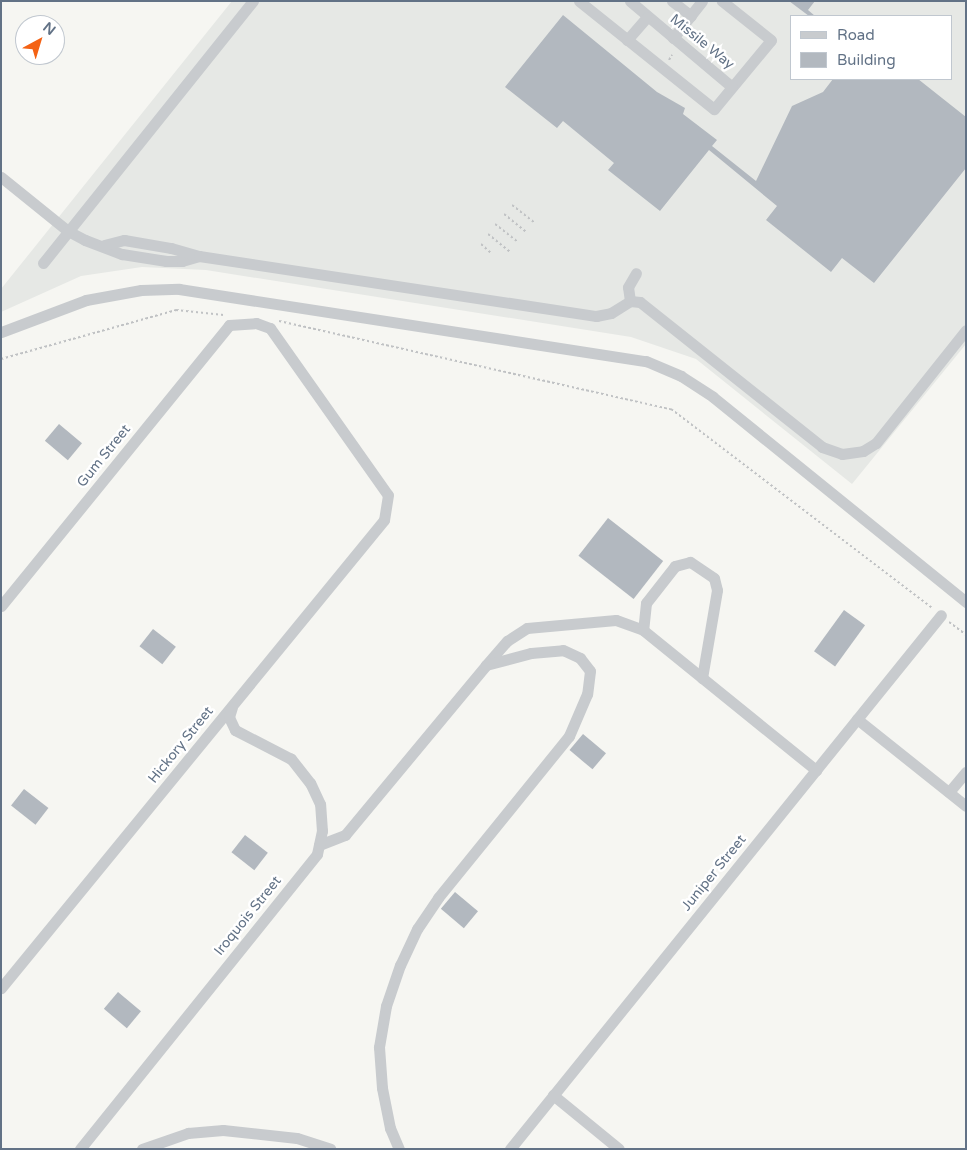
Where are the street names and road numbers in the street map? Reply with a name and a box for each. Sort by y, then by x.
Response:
street label: Missile Way [667,11,737,73]
street label: Gum Street [74,421,134,491]
street label: Hickory Street [145,703,217,787]
street label: Juniper Street [678,832,750,914]
street label: Iroquois Street [211,873,285,959]

